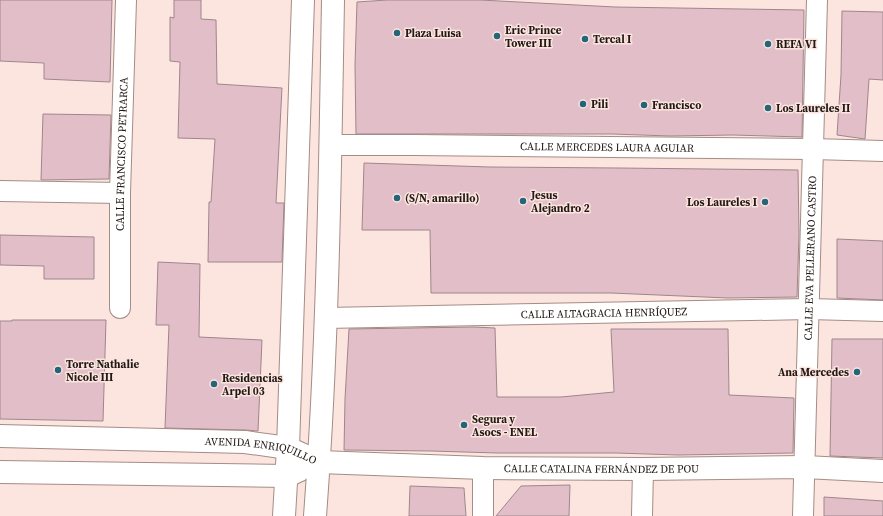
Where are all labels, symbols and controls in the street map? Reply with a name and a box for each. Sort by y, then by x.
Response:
place label: Eric Prince Tower III [505,23,562,51]
place label: Plaza Luisa [405,26,461,41]
marker: Plaza Luisa [392,28,402,38]
marker: Eric Prince Tower III [492,31,502,41]
place label: Tercal I [593,32,631,47]
marker: Tercal I [580,34,590,44]
place label: REFA VI [776,37,816,52]
marker: REFA VI [763,39,773,49]
street label: CALLE FRANCISCO PETRARCA [113,76,132,231]
place label: Pili [591,97,609,112]
place label: Francisco [652,98,701,113]
marker: Pili [578,99,588,109]
marker: Francisco [639,100,649,110]
place label: Los Laureles II [776,101,850,116]
marker: Los Laureles II [763,103,773,113]
street label: CALLE MERCEDES LAURA AGUIAR [520,139,694,156]
street label: CALLE EVA PELLERANO CASTRO [801,175,820,341]
place label: Jesus Alejandro 2 [530,188,590,216]
place label: (S/N, amarillo) [405,191,479,206]
marker: (S/N, amarillo) [392,193,402,203]
place label: Los Laureles I [687,195,757,210]
marker: Jesus Alejandro 2 [518,196,528,206]
marker: Los Laureles I [760,197,770,207]
street label: CALLE ALTAGRACIA HENRÍQUEZ [521,304,687,322]
place label: Torre Nathalie Nicole III [66,357,139,385]
marker: Torre Nathalie Nicole III [53,365,63,375]
place label: Ana Mercedes [778,365,849,380]
marker: Ana Mercedes [852,367,862,377]
place label: Residencias Arpel 03 [222,371,283,399]
marker: Residencias Arpel 03 [209,379,219,389]
place label: Segura y Asocs - ENEL [472,412,538,440]
marker: Segura y Asocs - ENEL [459,420,469,430]
street label: AVENIDA ENRIQUILLO [204,434,319,468]
street label: CALLE CATALINA FERNÁNDEZ DE POU [504,461,699,477]

